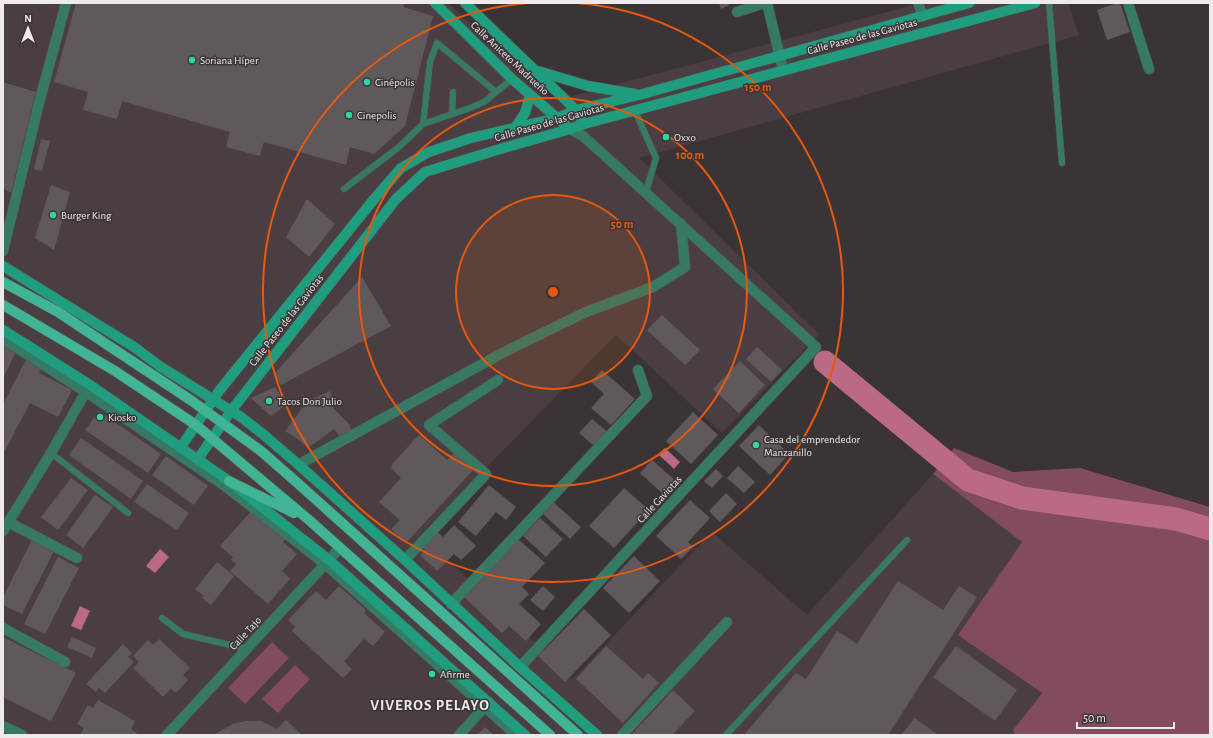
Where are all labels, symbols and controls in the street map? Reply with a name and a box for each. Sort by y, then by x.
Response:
north arrow [8,8,48,48]
text: N [24,13,32,24]
street label: Calle Paseo de las Gaviotas [806,17,918,56]
street label: Calle Aniceto Madrueño [469,19,551,97]
marker: Soriana Híper [187,55,197,65]
place label: Soriana Híper [200,55,259,66]
marker: Cinépolis [362,77,372,87]
place label: Cinépolis [375,77,415,88]
text: 150 m [744,81,772,93]
street label: Calle Paseo de las Gaviotas [493,102,605,143]
marker: Cinepolis [344,110,354,120]
place label: Cinepolis [357,110,397,121]
marker: Oxxo [661,132,671,142]
place label: Oxxo [674,132,696,143]
text: 100 m [676,149,704,161]
marker: Burger King [48,210,58,220]
place label: Burger King [61,210,112,221]
text: 50 m [611,218,634,230]
street label: Calle Paseo de las Gaviotas [247,272,326,368]
centre of rings [546,285,560,299]
marker: Tacos Don Julio [264,396,274,406]
place label: Tacos Don Julio [277,396,342,407]
marker: Kiosko [95,412,105,422]
place label: Kiosko [108,412,136,423]
place label: Casa del emprendedor Manzanillo [764,434,860,458]
marker: Casa del emprendedor Manzanillo [751,440,761,450]
street label: Calle Gaviotas [635,474,684,525]
street label: Calle Tajo [227,615,263,652]
marker: Afirme [427,669,437,679]
place label: Afirme [440,669,470,680]
district label: VIVEROS PELAYO [370,698,490,713]
scale bar [1077,704,1174,730]
text: 50 m [1083,712,1106,724]

